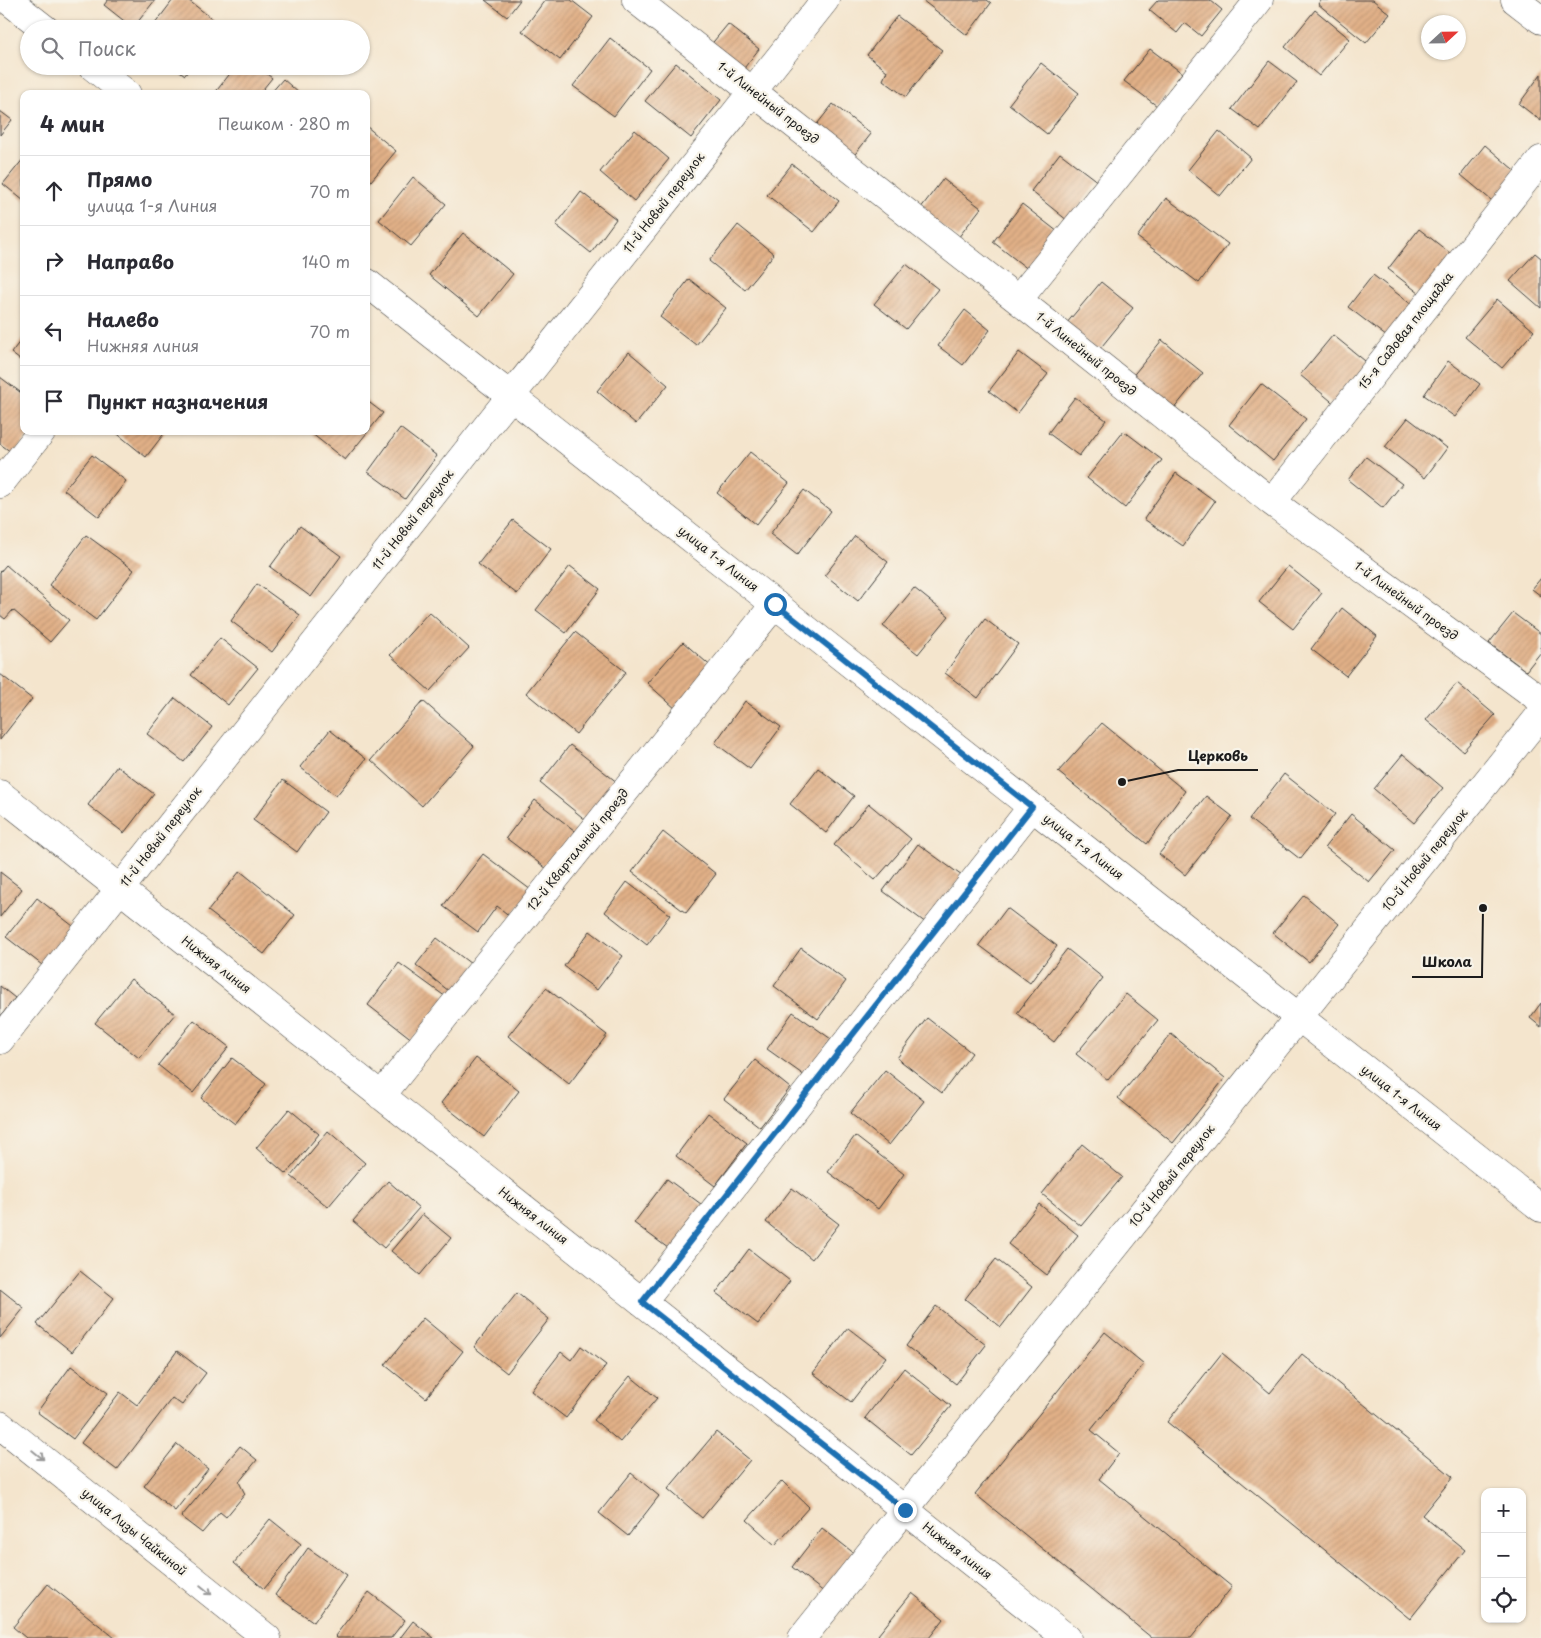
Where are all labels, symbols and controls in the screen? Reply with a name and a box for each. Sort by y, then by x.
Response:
north arrow [1421,15,1466,60]
search box [20,20,370,75]
icon: search [38,34,66,62]
text: Поиск [78,34,136,62]
street label: 1-й Линейный проезд [714,57,823,148]
text: 4 мин [40,107,105,139]
text: Пешком · 280 m [218,111,350,135]
street label: 11-й Новый переулок [618,148,709,256]
text: Прямо [87,165,152,193]
icon: ahead [40,177,68,205]
text: 70 m [310,179,350,203]
text: улица 1-я Линия [87,193,217,217]
icon: right [40,247,68,275]
text: Направо [87,247,174,275]
text: 140 m [302,249,350,273]
street label: 15-я Садовая площадка [1353,267,1457,393]
text: Налево [87,305,159,333]
street label: 1-й Линейный проезд [1033,307,1141,399]
icon: left [40,317,68,345]
text: 70 m [310,319,350,343]
text: Нижняя линия [87,333,199,357]
icon: arrive [40,387,68,415]
text: Пункт назначения [87,387,268,415]
street label: 11-й Новый переулок [367,465,458,573]
street label: улица 1-я Линия [675,521,763,595]
street label: 1-й Линейный проезд [1351,556,1462,644]
route start [764,593,787,616]
callout: Церковь [1178,741,1258,770]
text: Церковь [1188,745,1248,766]
street label: 11-й Новый переулок [115,782,206,890]
street label: 12-й Квартальный проезд [522,784,632,914]
street label: 10-й Новый переулок [1377,804,1472,914]
street label: улица 1-я Линия [1040,809,1128,883]
street label: Нижняя линия [178,931,255,997]
callout: Школа [1412,948,1482,977]
text: Школа [1422,951,1472,972]
street label: улица 1-я Линия [1358,1060,1446,1134]
street label: 10-й Новый переулок [1124,1120,1219,1230]
street label: Нижняя линия [495,1182,572,1248]
one-way arrow [31,1450,44,1461]
street label: улица Лизы Чайкиной [78,1483,191,1579]
map controls [1481,1488,1526,1623]
button: + [1481,1488,1526,1533]
route end [894,1499,917,1522]
street label: Нижняя линия [919,1517,996,1583]
button: − [1481,1533,1526,1578]
button: locate [1481,1578,1526,1623]
one-way arrow [199,1584,212,1595]

